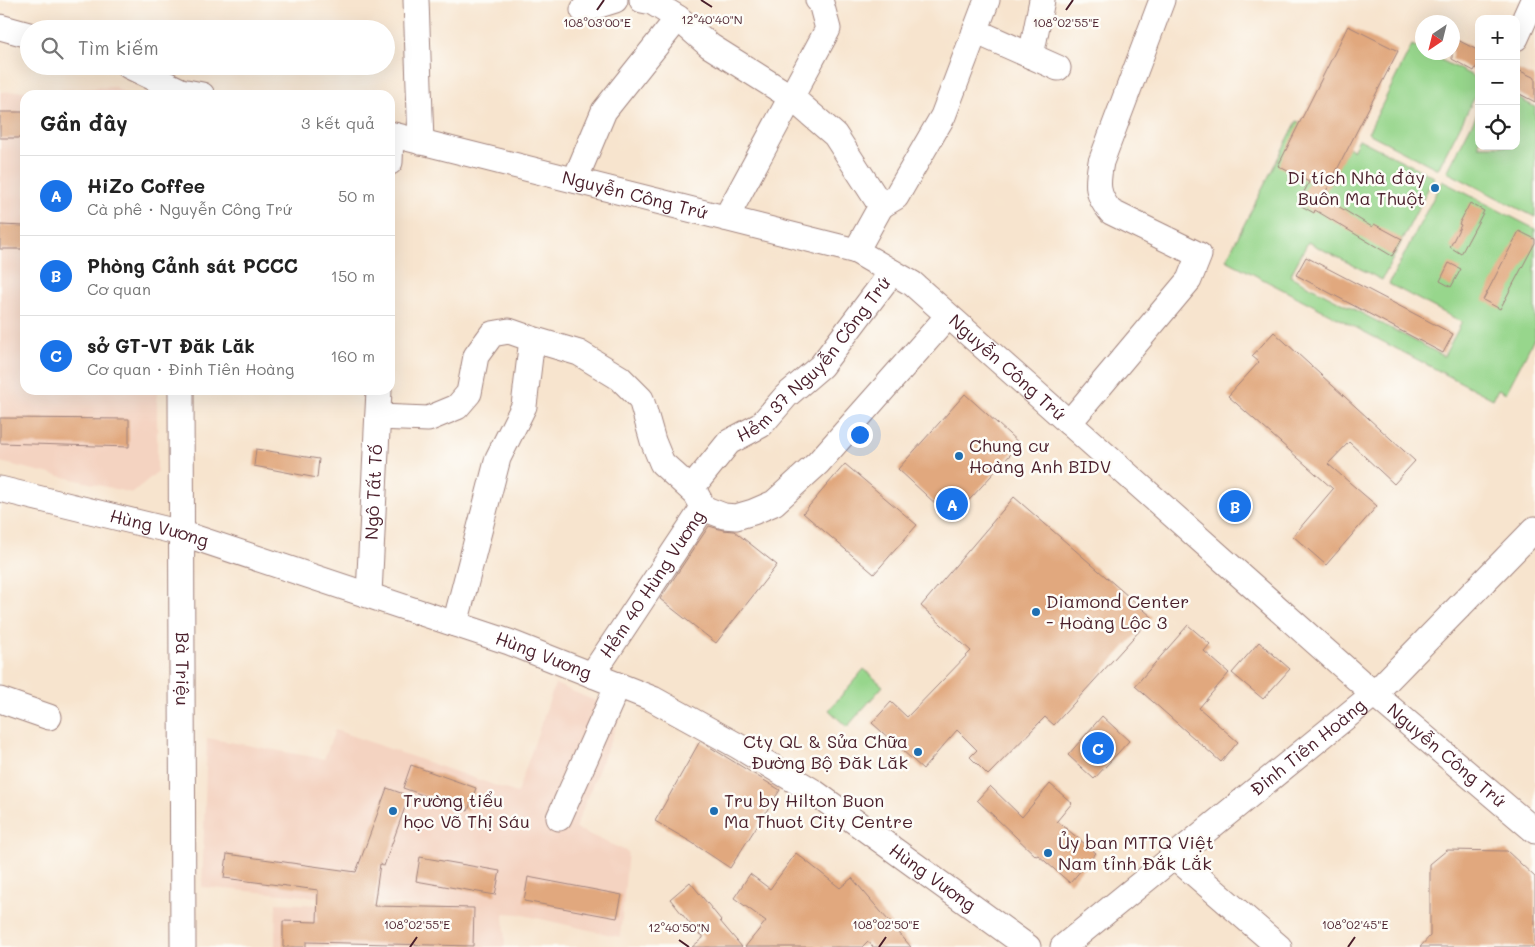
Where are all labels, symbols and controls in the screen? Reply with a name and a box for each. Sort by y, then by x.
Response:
text: 12°40'40"N [681,11,743,27]
text: 108°03'00"E [563,14,631,30]
text: 108°02'55"E [1033,14,1099,30]
north arrow [1415,15,1460,60]
map controls [1475,15,1520,150]
button: + [1475,15,1520,60]
search box [20,20,395,75]
icon: search [38,34,66,62]
text: Tìm kiếm [78,35,159,60]
button: − [1475,60,1520,105]
button: locate [1475,105,1520,150]
text: Gần đây [40,109,128,136]
text: 3 kết quả [301,112,375,133]
street label: Nguyễn Công Trứ [560,165,711,224]
place label: Di tích Nhà đày Buôn Ma Thuột [1287,165,1425,210]
text: HiZo Coffee [87,173,205,198]
marker: Di tích Nhà đày Buôn Ma Thuột [1429,182,1441,194]
text: A [50,185,62,206]
text: 50 m [338,185,375,206]
text: Cà phê · Nguyễn Công Trứ [87,198,291,219]
text: Phòng Cảnh sát PCCC [87,253,298,278]
text: B [51,265,61,286]
text: 150 m [331,265,375,286]
street label: Hẻm 37 Nguyễn Công Trứ [732,271,896,447]
text: Cơ quan [87,278,151,299]
street label: Nguyễn Công Trứ [944,308,1072,426]
text: sở GT-VT Đăk Lăk [87,333,255,358]
text: C [50,345,62,366]
text: 160 m [330,345,375,366]
text: Cơ quan · Đinh Tiên Hoàng [87,358,294,379]
your location [847,422,873,448]
place label: Chung cư Hoàng Anh BIDV [969,433,1111,478]
street label: Ngô Tất Tố [359,443,387,541]
marker: Chung cư Hoàng Anh BIDV [953,450,965,462]
pin: A [936,485,968,523]
pin: B [1219,487,1251,525]
street label: Hùng Vương [107,503,212,552]
street label: Hẻm 40 Hùng Vương [594,505,709,662]
place label: Diamond Center - Hoàng Lộc 3 [1046,589,1189,634]
marker: Diamond Center - Hoàng Lộc 3 [1030,606,1042,618]
street label: Hùng Vương [493,625,595,685]
street label: Bà Triệu [171,632,195,706]
street label: Đinh Tiên Hoàng [1245,693,1370,801]
street label: Nguyễn Công Trứ [1382,697,1512,813]
place label: Cty QL & Sửa Chữa Đường Bộ Đăk Lăk [743,729,908,774]
pin: C [1082,729,1114,767]
marker: Cty QL & Sửa Chữa Đường Bộ Đăk Lăk [912,746,924,758]
place label: Trường tiểu học Võ Thị Sáu [403,788,530,833]
place label: Tru by Hilton Buon Ma Thuot City Centre [724,788,913,833]
marker: Trường tiểu học Võ Thị Sáu [387,805,399,817]
marker: Tru by Hilton Buon Ma Thuot City Centre [708,805,720,817]
place label: Ủy ban MTTQ Việt Nam tỉnh Đắk Lắk [1058,830,1214,875]
street label: Hùng Vương [885,838,981,916]
marker: Ủy ban MTTQ Việt Nam tỉnh Đắk Lắk [1042,847,1054,859]
text: 108°02'55"E [384,916,450,932]
text: 108°02'50"E [853,916,920,932]
text: 108°02'45"E [1322,916,1388,932]
text: 12°40'50"N [648,919,710,935]

